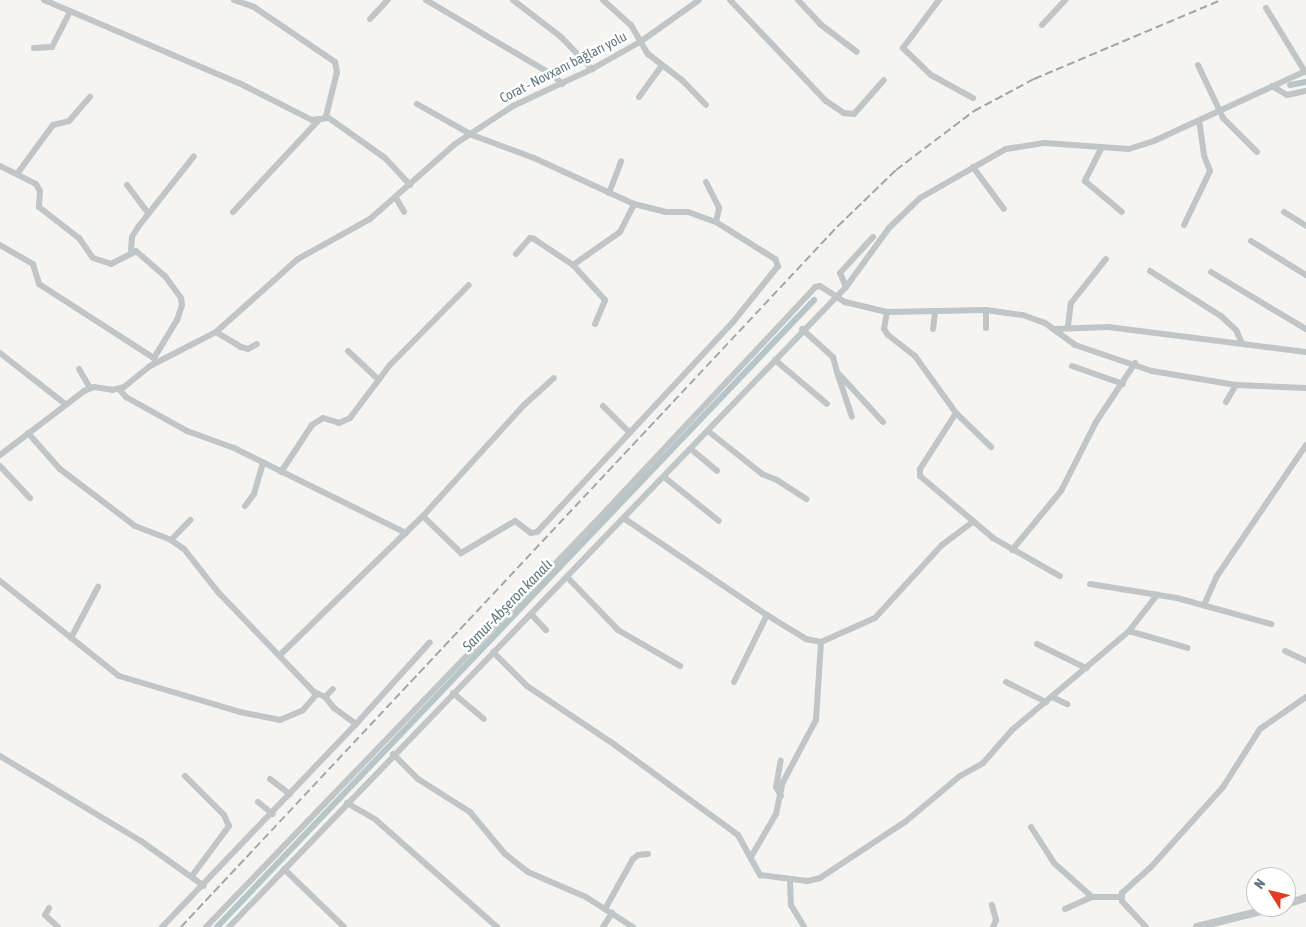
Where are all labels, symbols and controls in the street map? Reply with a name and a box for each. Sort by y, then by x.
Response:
street label: Corat - Novxanı bağları yolu [497,28,629,106]
water label: Samur-Abşeron kanalı [458,555,556,655]
north arrow [1246,867,1296,917]
text: N [1251,876,1269,892]

